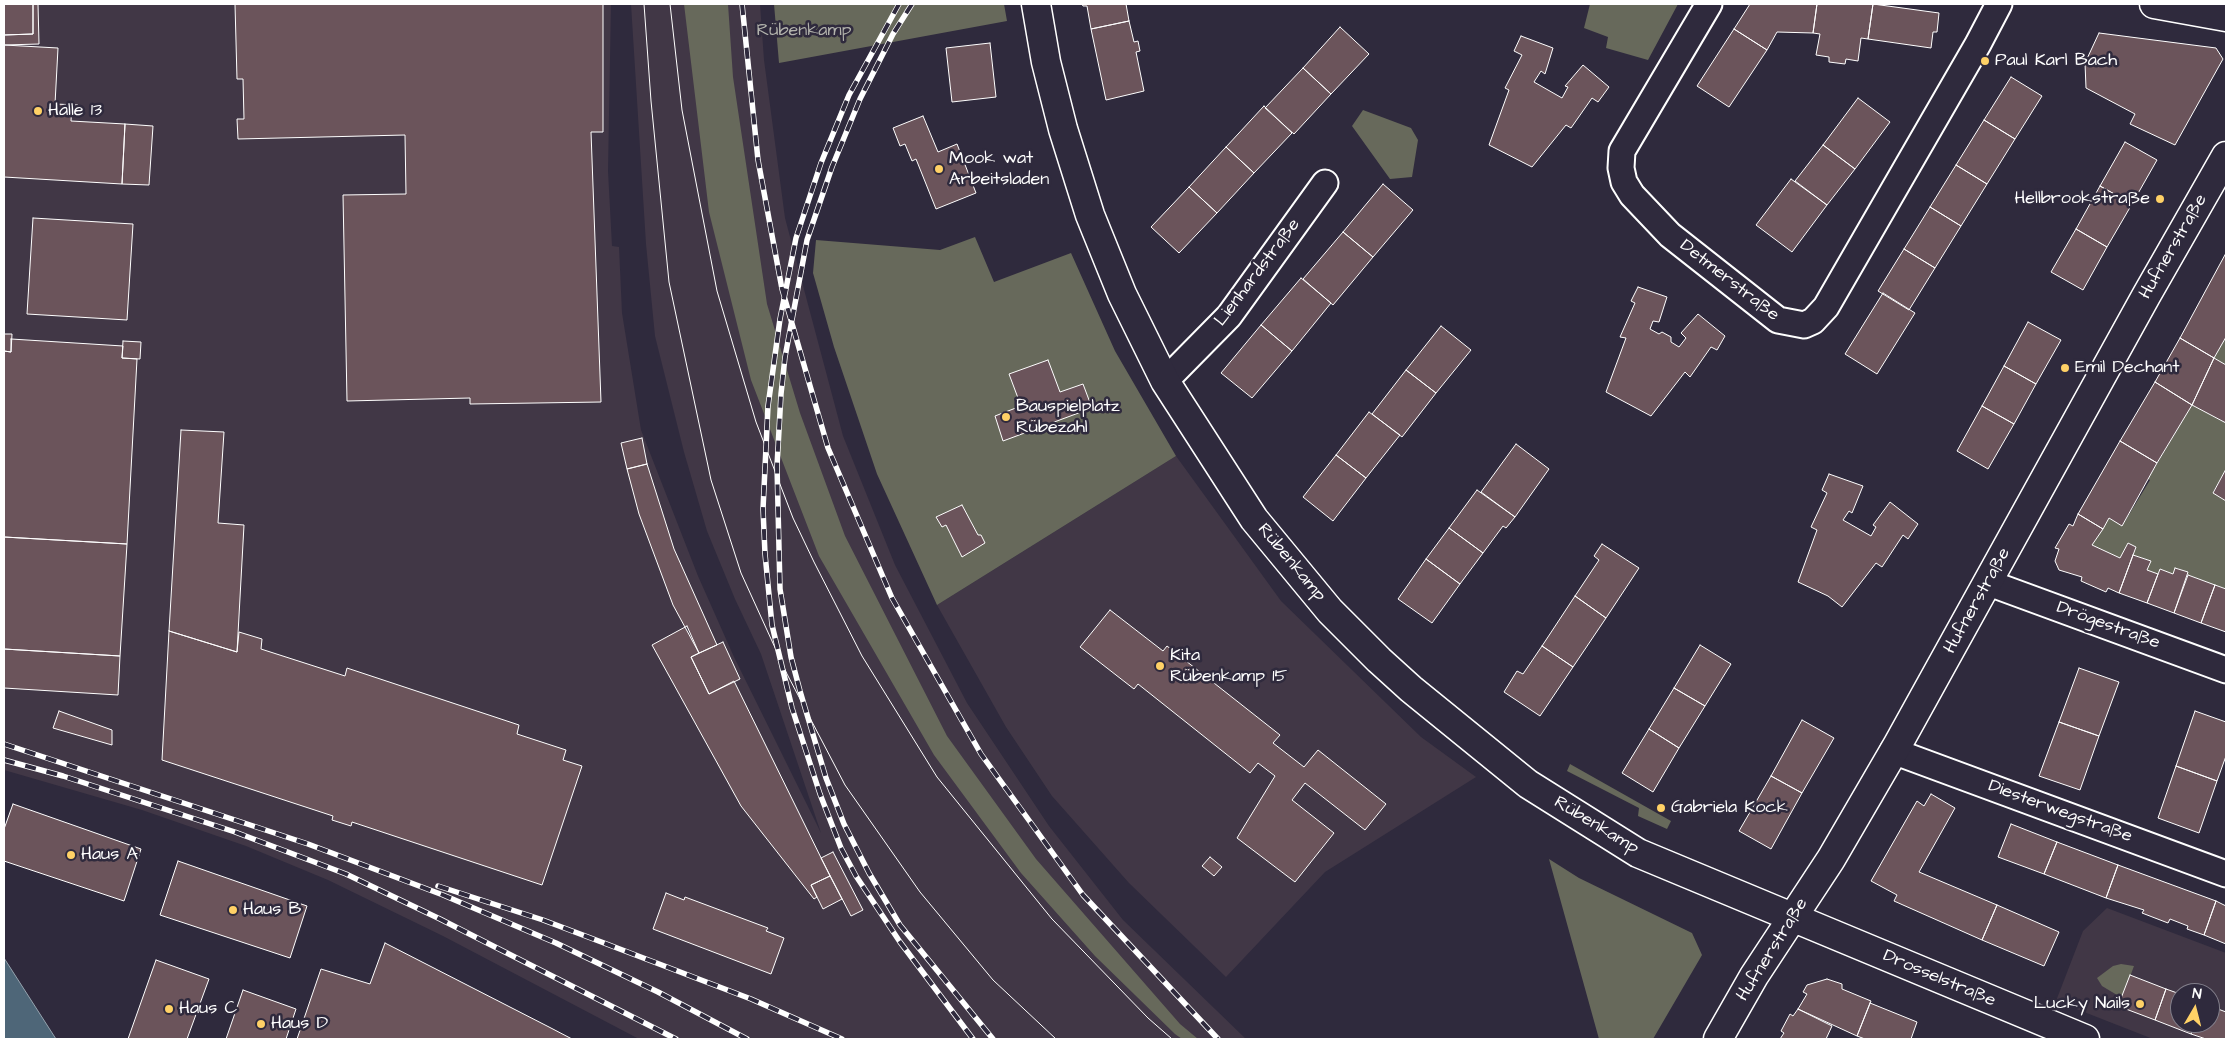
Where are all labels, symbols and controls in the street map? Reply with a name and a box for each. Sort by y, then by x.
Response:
park label: Rübenkamp [756,20,852,42]
place label: Paul Karl Bach [1995,50,2117,72]
marker: Paul Karl Bach [1979,55,1991,67]
place label: Halle 13 [48,100,102,122]
marker: Halle 13 [32,105,44,117]
place label: Mook wat Arbeitsladen [949,148,1049,190]
marker: Mook wat Arbeitsladen [933,163,945,175]
place label: Hellbrookstraße [2014,188,2150,210]
street label: Hufnerstraße [2135,191,2213,303]
marker: Hellbrookstraße [2154,193,2166,205]
street label: Lienhardstraße [1211,215,1305,331]
street label: Detmerstraße [1675,235,1783,327]
place label: Emil Dechant [2075,357,2180,379]
marker: Emil Dechant [2059,362,2071,374]
place label: Bauspielplatz Rübezahl [1016,396,1120,438]
marker: Bauspielplatz Rübezahl [1000,411,1012,423]
street label: Rübenkamp [1252,520,1330,606]
street label: Hufnerstraße [1940,544,2016,658]
street label: Drögestraße [2053,597,2163,655]
place label: Kita Rübenkamp 15 [1170,645,1287,688]
marker: Kita Rübenkamp 15 [1154,660,1166,672]
street label: Diesterwegstraße [1985,776,2135,848]
street label: Rübenkamp [1550,792,1642,860]
place label: Gabriela Kock [1671,797,1788,819]
marker: Gabriela Kock [1655,802,1667,814]
place label: Haus A [81,844,138,866]
marker: Haus A [65,849,77,861]
street label: Hufnerstraße [1733,895,1813,1005]
place label: Haus B [243,899,301,921]
marker: Haus B [227,904,239,916]
street label: Drosselstraße [1879,946,1999,1012]
north arrow [2170,983,2220,1033]
text: N [2191,984,2203,1005]
place label: Lucky Nails [2034,993,2130,1015]
place label: Haus C [179,998,237,1020]
marker: Lucky Nails [2134,998,2146,1010]
marker: Haus C [163,1003,175,1015]
place label: Haus D [271,1013,328,1035]
marker: Haus D [255,1018,267,1030]

